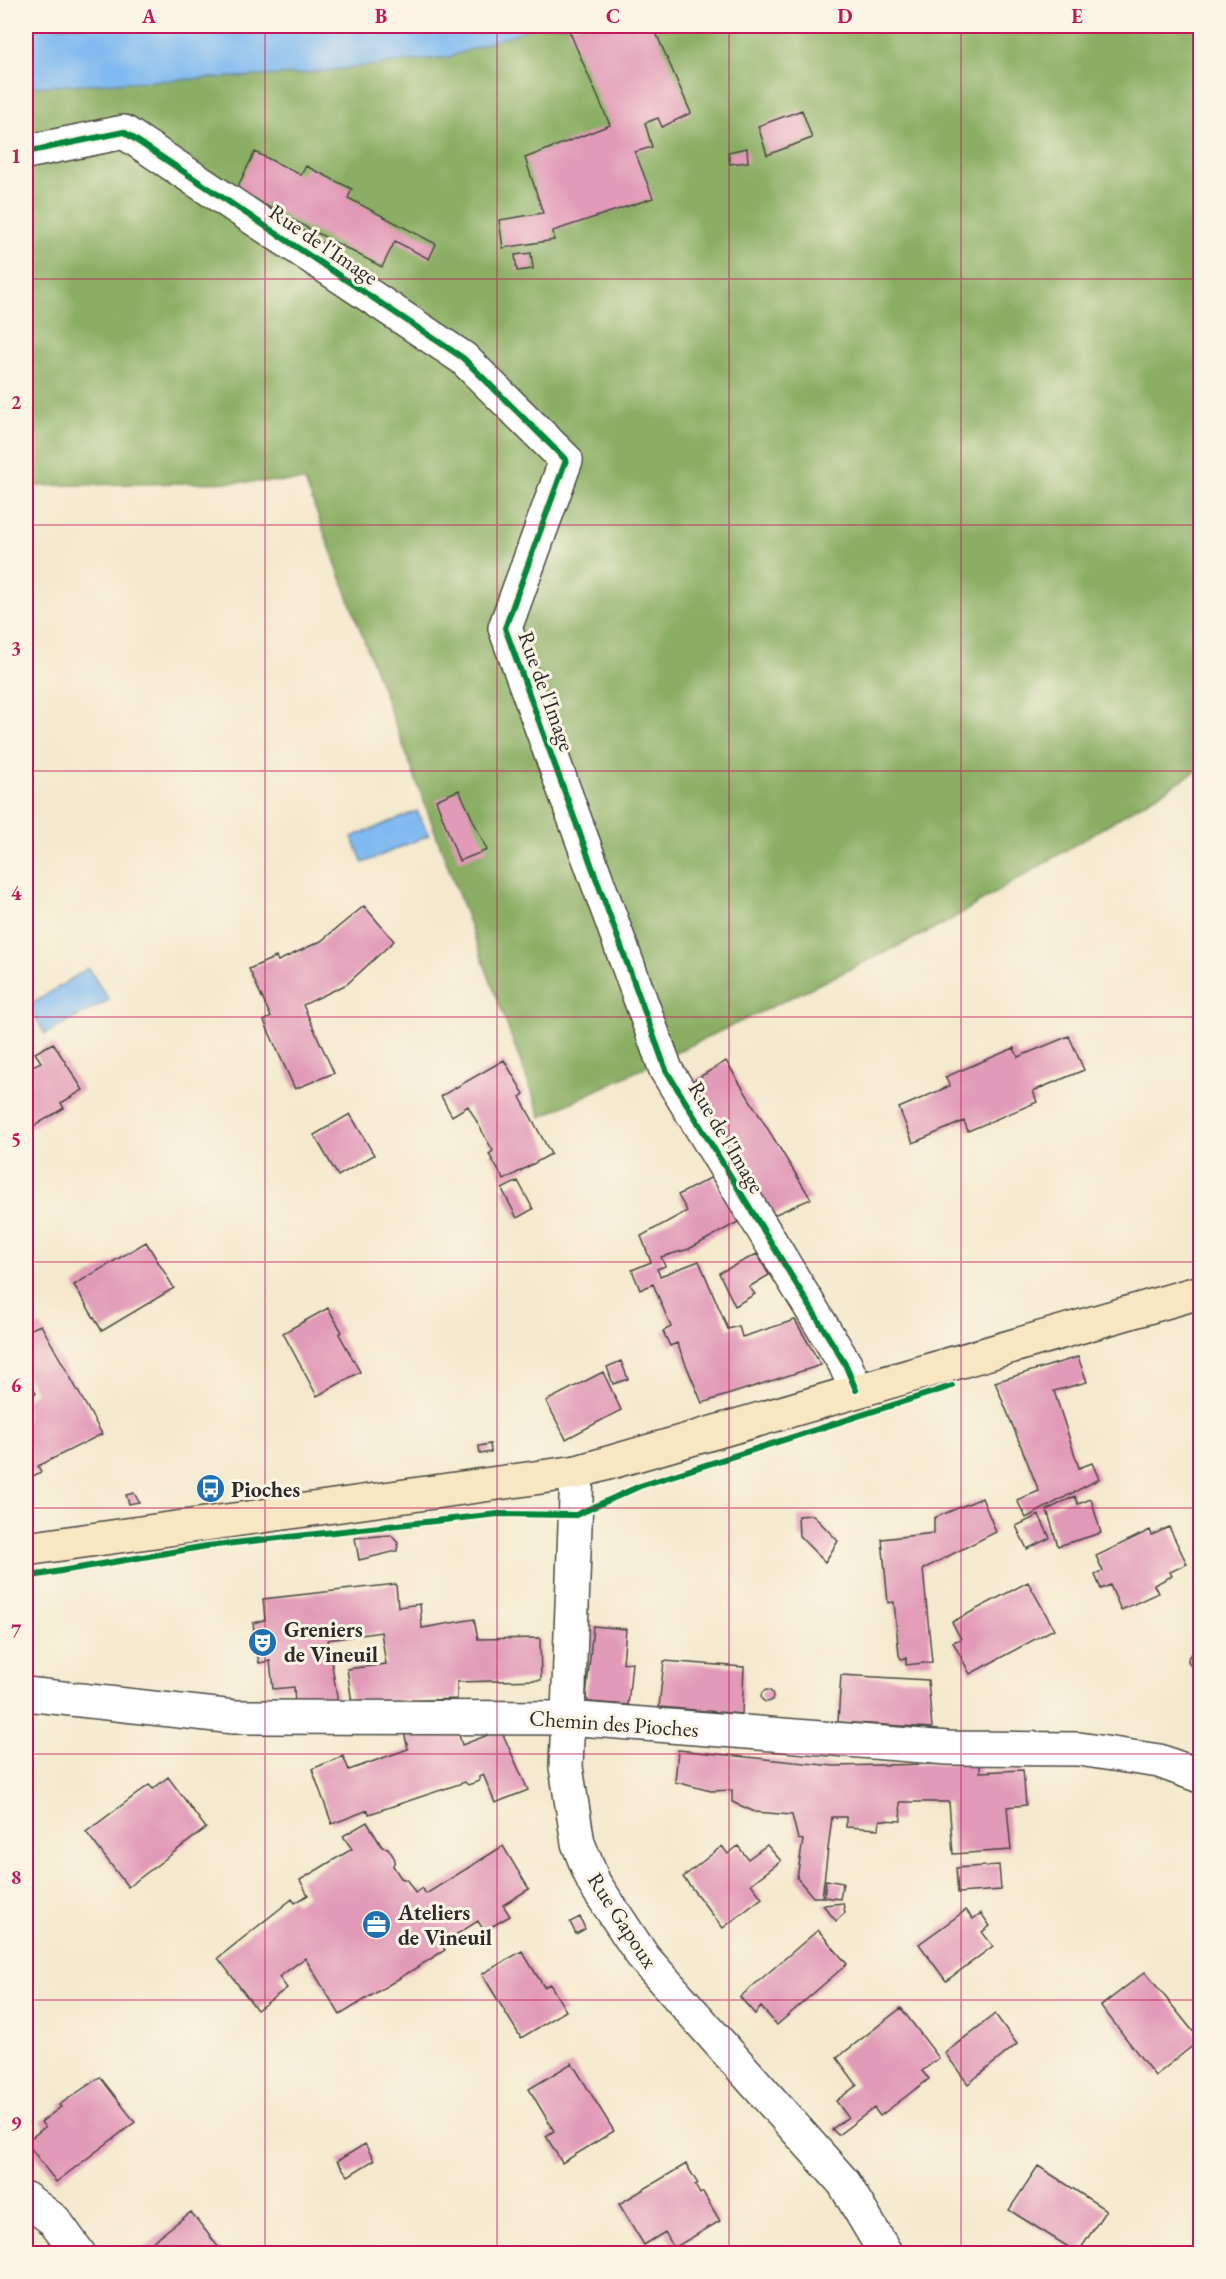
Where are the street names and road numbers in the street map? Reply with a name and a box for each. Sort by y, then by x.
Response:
street label: Rue de l'Image [264,197,384,292]
street label: Rue de l'Image [511,627,582,756]
street label: Rue de l'Image [682,1076,772,1199]
street label: Chemin des Pioches [528,1703,700,1744]
street label: Rue Gapoux [581,1867,665,1974]

